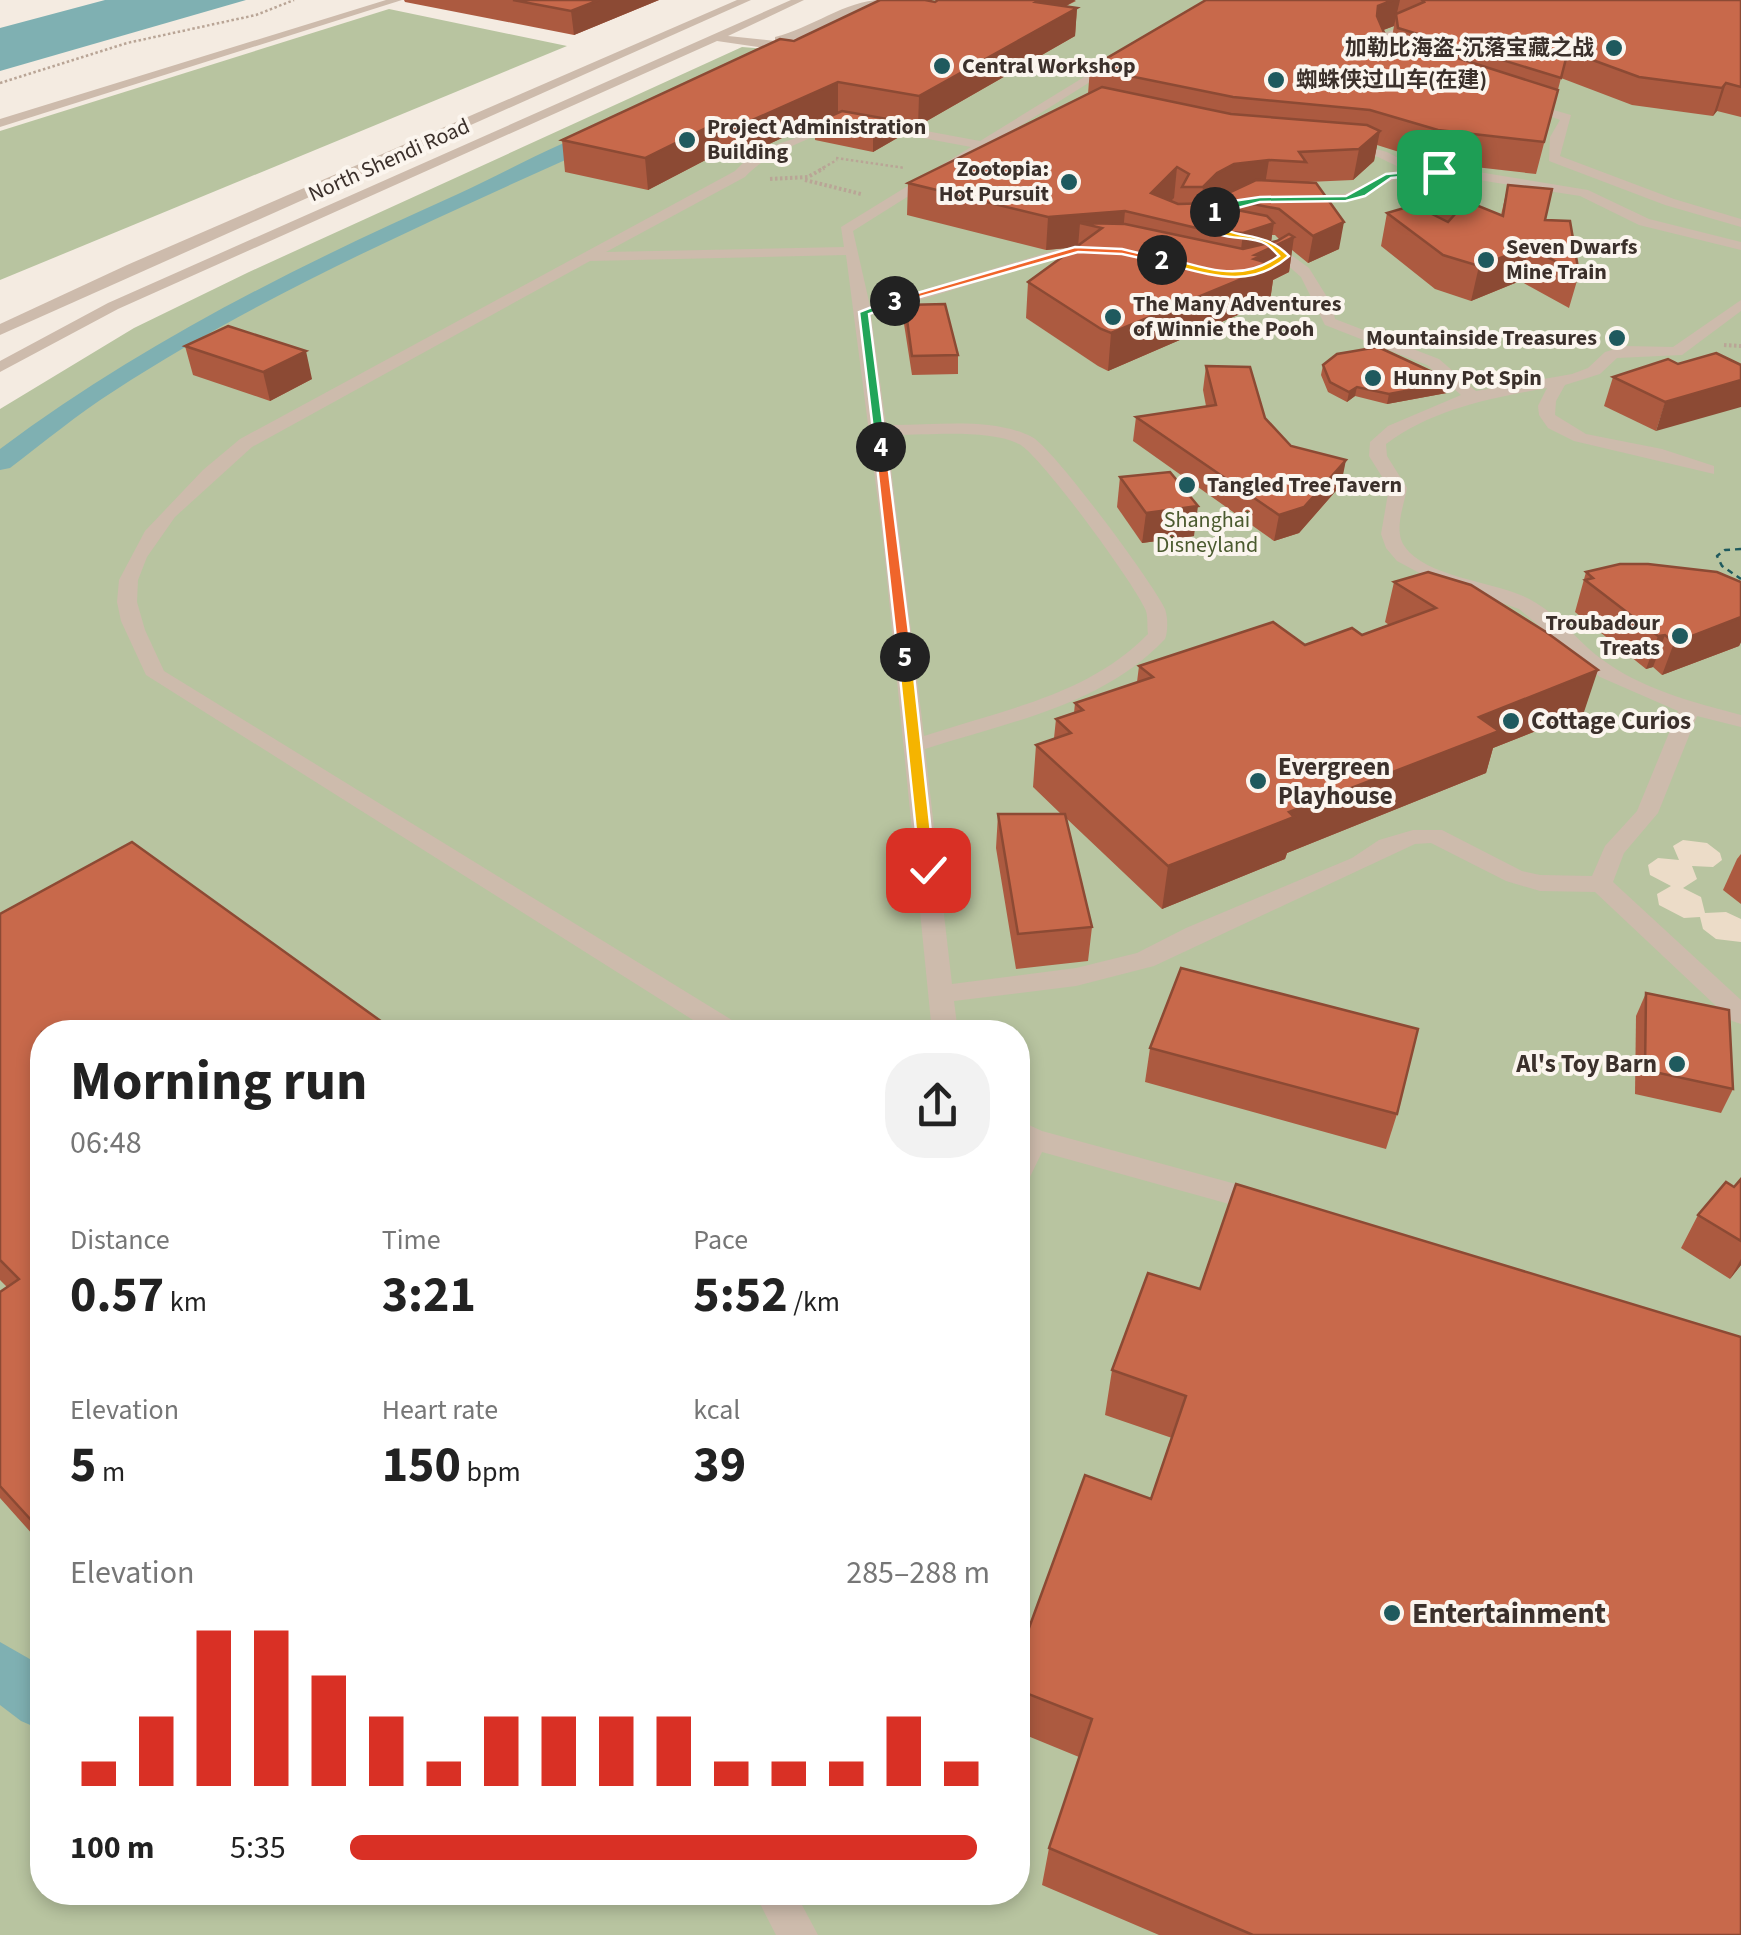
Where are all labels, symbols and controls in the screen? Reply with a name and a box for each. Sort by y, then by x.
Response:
place label: 加勒比海盗-沉落宝藏之战 [1345,32,1594,64]
marker: 加勒比海盗-沉落宝藏之战 [1603,37,1625,59]
place label: Central Workshop [962,50,1136,82]
marker: Central Workshop [931,55,953,77]
place label: 蜘蛛侠过山车(在建) [1296,64,1487,96]
marker: 蜘蛛侠过山车(在建) [1265,69,1287,91]
street label: North Shendi Road [303,110,475,210]
place label: Project Administration Building [707,111,926,168]
marker: Project Administration Building [676,129,698,151]
pin [1397,130,1482,215]
icon: arrive [1412,145,1467,200]
place label: Zootopia: Hot Pursuit [939,153,1050,210]
marker: Zootopia: Hot Pursuit [1058,171,1080,193]
pin: 1 [1190,187,1240,237]
text: 1 [1208,192,1222,232]
place label: Seven Dwarfs Mine Train [1506,231,1638,288]
pin: 2 [1137,235,1187,285]
text: 2 [1155,240,1169,280]
marker: Seven Dwarfs Mine Train [1475,249,1497,271]
pin: 3 [870,276,920,326]
text: 3 [888,281,902,321]
place label: The Many Adventures of Winnie the Pooh [1133,288,1342,345]
marker: The Many Adventures of Winnie the Pooh [1102,306,1124,328]
place label: Mountainside Treasures [1366,322,1597,354]
marker: Mountainside Treasures [1606,327,1628,349]
place label: Hunny Pot Spin [1393,362,1542,394]
marker: Hunny Pot Spin [1362,367,1384,389]
pin: 4 [856,422,906,472]
text: 4 [874,427,888,467]
place label: Tangled Tree Tavern [1207,469,1402,501]
marker: Tangled Tree Tavern [1176,474,1198,496]
park label: Shanghai Disneyland [1156,504,1258,561]
place label: Troubadour Treats [1545,607,1660,664]
marker: Troubadour Treats [1669,625,1691,647]
pin: 5 [880,632,930,682]
text: 5 [898,637,912,677]
place label: Cottage Curios [1531,703,1691,739]
marker: Cottage Curios [1500,710,1522,732]
place label: Evergreen Playhouse [1278,749,1393,814]
marker: Evergreen Playhouse [1247,770,1269,792]
pin [886,828,971,913]
icon: check [901,843,956,898]
text: Morning run [70,1043,367,1121]
place label: Al's Toy Barn [1515,1046,1657,1082]
button: share [885,1053,990,1158]
marker: Al's Toy Barn [1666,1053,1688,1075]
text: 06:48 [70,1120,142,1166]
text: Distance [70,1220,170,1260]
text: Time [382,1220,441,1260]
text: Pace [693,1220,748,1260]
text: 0.57 [70,1260,164,1331]
text: 3:21 [382,1260,476,1331]
text: 5:52 [693,1260,788,1331]
text: km [164,1282,207,1322]
text: /km [788,1282,840,1322]
text: Elevation [70,1390,179,1430]
text: Heart rate [382,1390,498,1430]
text: kcal [693,1390,740,1430]
text: 5 [70,1430,96,1501]
text: 150 [382,1430,461,1501]
text: 39 [693,1430,746,1501]
text: m [96,1452,125,1492]
text: bpm [461,1452,521,1492]
text: Elevation [70,1550,195,1596]
text: 285–288 m [846,1550,990,1596]
place label: Entertainment [1412,1592,1607,1635]
marker: Entertainment [1381,1602,1403,1624]
text: 100 m [70,1825,155,1871]
text: 5:35 [230,1825,286,1871]

